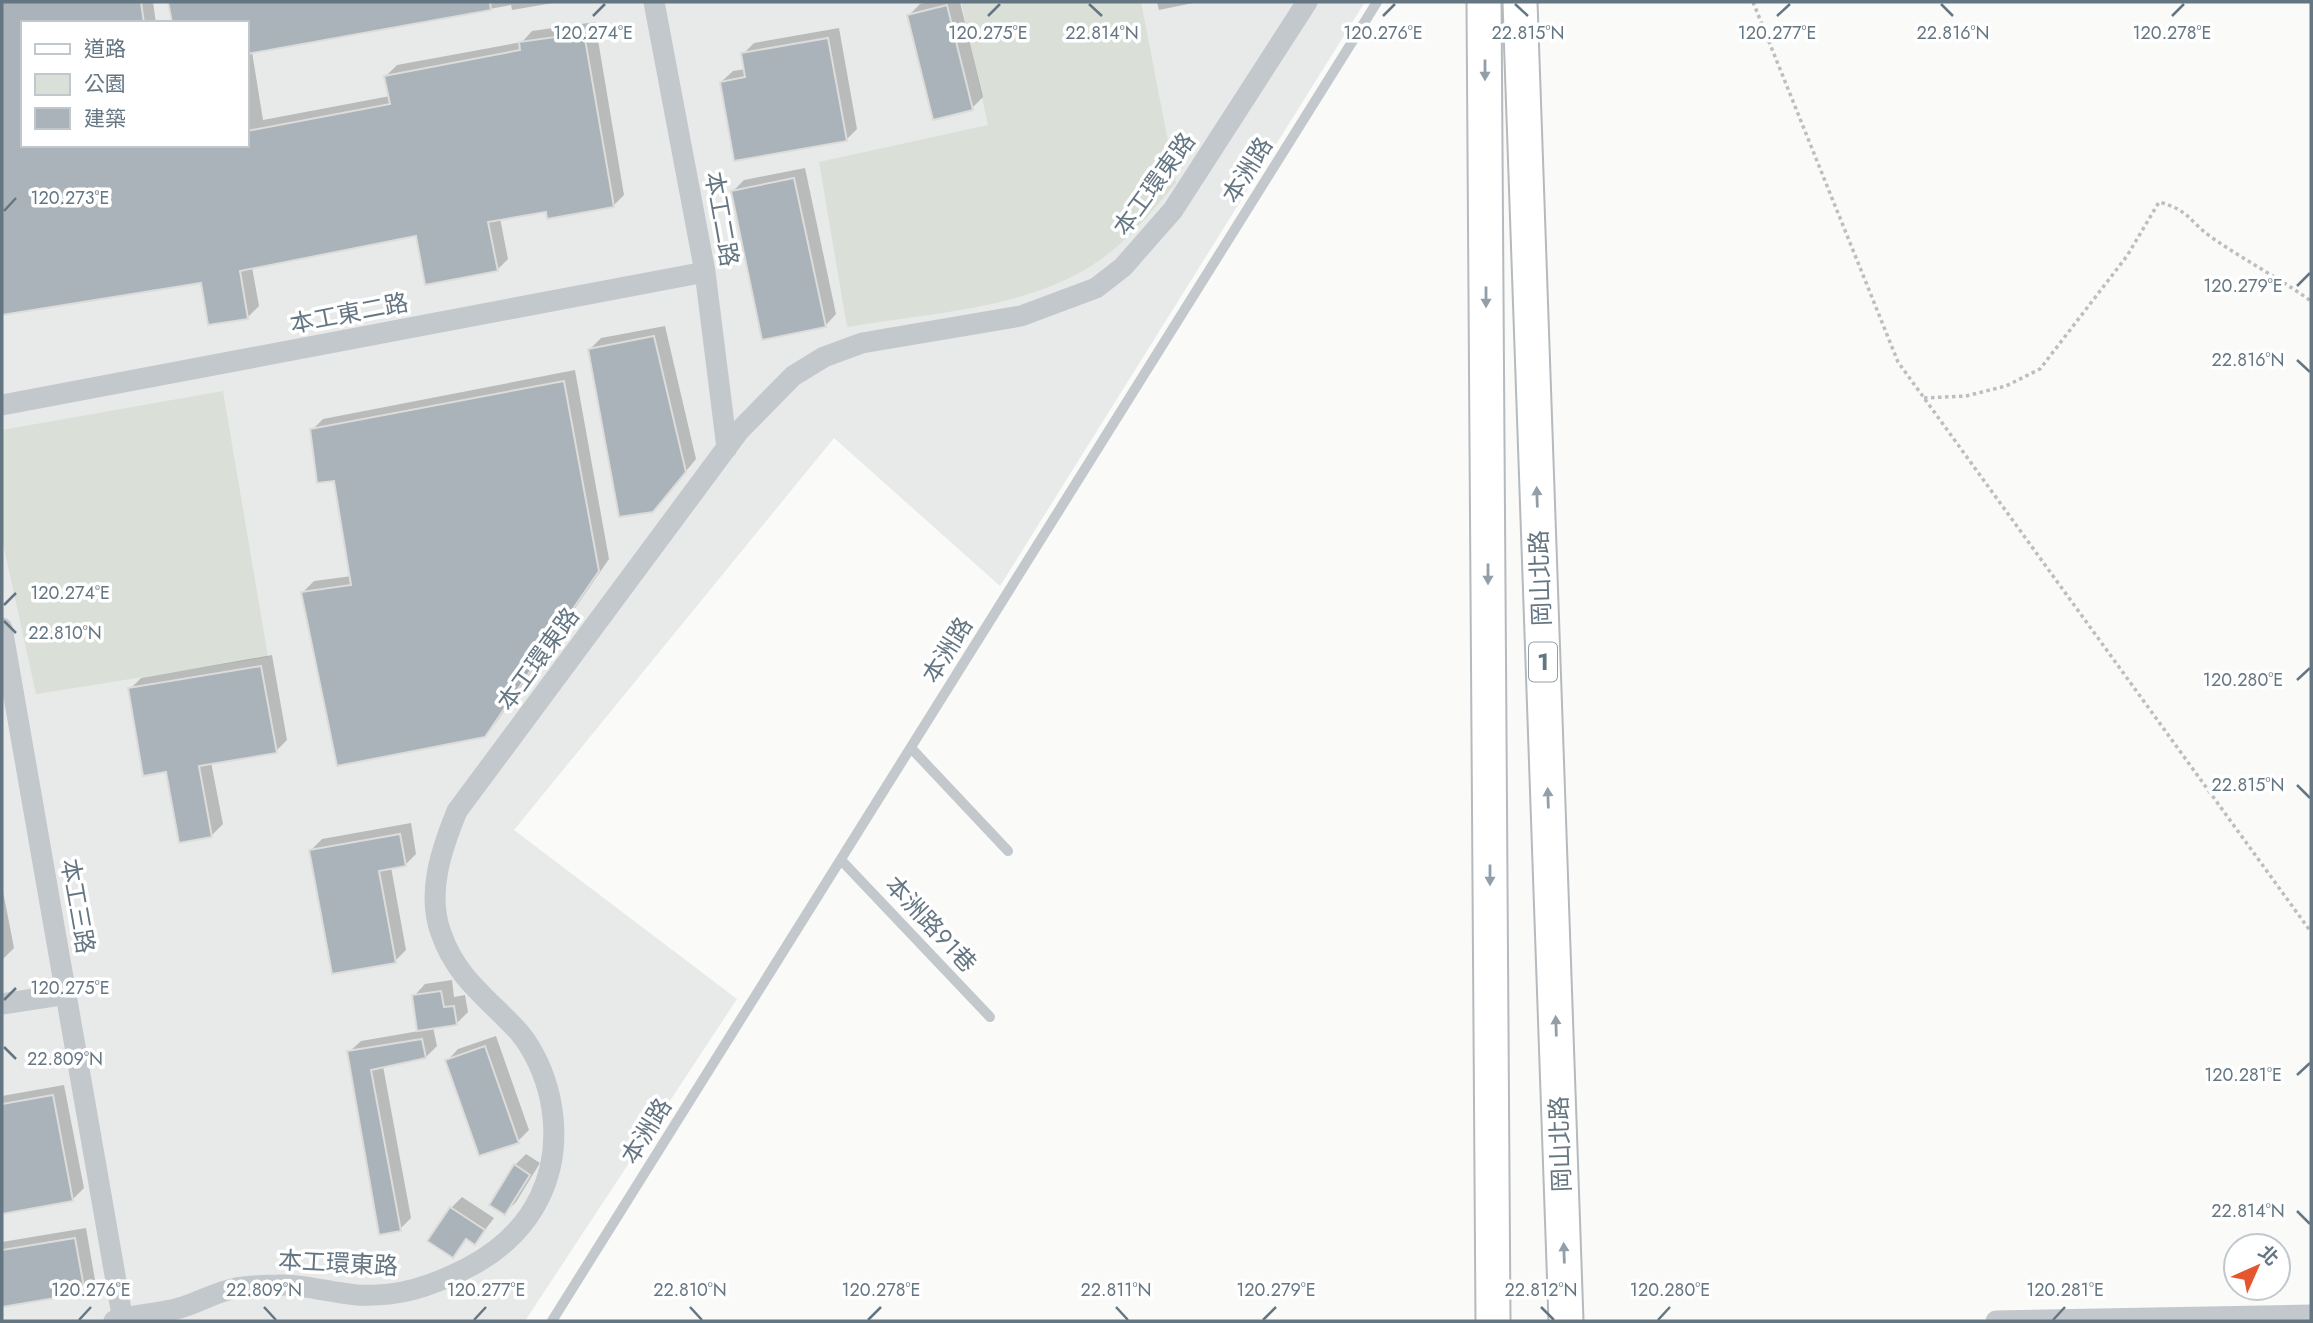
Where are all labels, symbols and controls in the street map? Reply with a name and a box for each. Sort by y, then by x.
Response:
text: 120.274°E [553,20,633,46]
text: 120.275°E [948,20,1028,46]
text: 22.814°N [1065,20,1139,46]
text: 120.276°E [1343,20,1423,46]
text: 22.815°N [1492,20,1564,46]
text: 120.277°E [1738,20,1816,46]
text: 22.816°N [1916,20,1990,46]
text: 120.278°E [2133,20,2211,46]
legend [21,21,248,147]
text: 道路 [84,34,126,64]
one-way arrow [1479,59,1491,81]
text: 公園 [84,69,126,99]
text: 建築 [84,104,126,134]
street label: 本工環東路 [1105,125,1203,243]
street label: 本洲路 [1213,130,1281,210]
street label: 本工二路 [696,169,748,269]
text: 120.273°E [31,185,109,211]
text: 120.279°E [2203,273,2283,299]
street label: 本工東二路 [287,284,411,342]
one-way arrow [1480,287,1492,309]
text: 22.816°N [2211,347,2285,373]
one-way arrow [1532,486,1543,508]
street label: 岡山北路 [1521,529,1559,627]
one-way arrow [1482,563,1494,585]
text: 120.274°E [30,580,110,606]
street label: 本工環東路 [489,600,587,718]
street label: 本洲路 [913,610,981,690]
text: 22.810°N [28,620,102,646]
road number: 1 [1529,642,1557,682]
text: 120.280°E [2203,667,2283,693]
text: 22.815°N [2212,772,2284,798]
one-way arrow [1542,787,1553,809]
street label: 本工三路 [52,856,104,956]
one-way arrow [1484,864,1496,886]
street label: 本洲路91巷 [877,868,985,980]
text: 120.275°E [30,975,110,1001]
one-way arrow [1550,1014,1561,1036]
text: 22.809°N [27,1046,103,1072]
text: 120.281°E [2204,1062,2282,1088]
street label: 本洲路 [612,1091,680,1171]
street label: 岡山北路 [1541,1095,1579,1193]
text: 22.814°N [2211,1198,2285,1224]
north arrow [2222,1232,2292,1302]
text: 北 [2252,1239,2285,1272]
street label: 本工環東路 [277,1242,399,1284]
one-way arrow [1558,1242,1569,1264]
text: 120.276°E [51,1277,131,1303]
text: 22.809°N [226,1277,302,1303]
text: 120.277°E [447,1277,525,1303]
text: 22.810°N [653,1277,727,1303]
text: 120.278°E [842,1277,920,1303]
text: 22.811°N [1081,1277,1151,1303]
text: 120.279°E [1236,1277,1316,1303]
text: 22.812°N [1504,1277,1578,1303]
text: 120.280°E [1630,1277,1710,1303]
text: 120.281°E [2026,1277,2104,1303]

